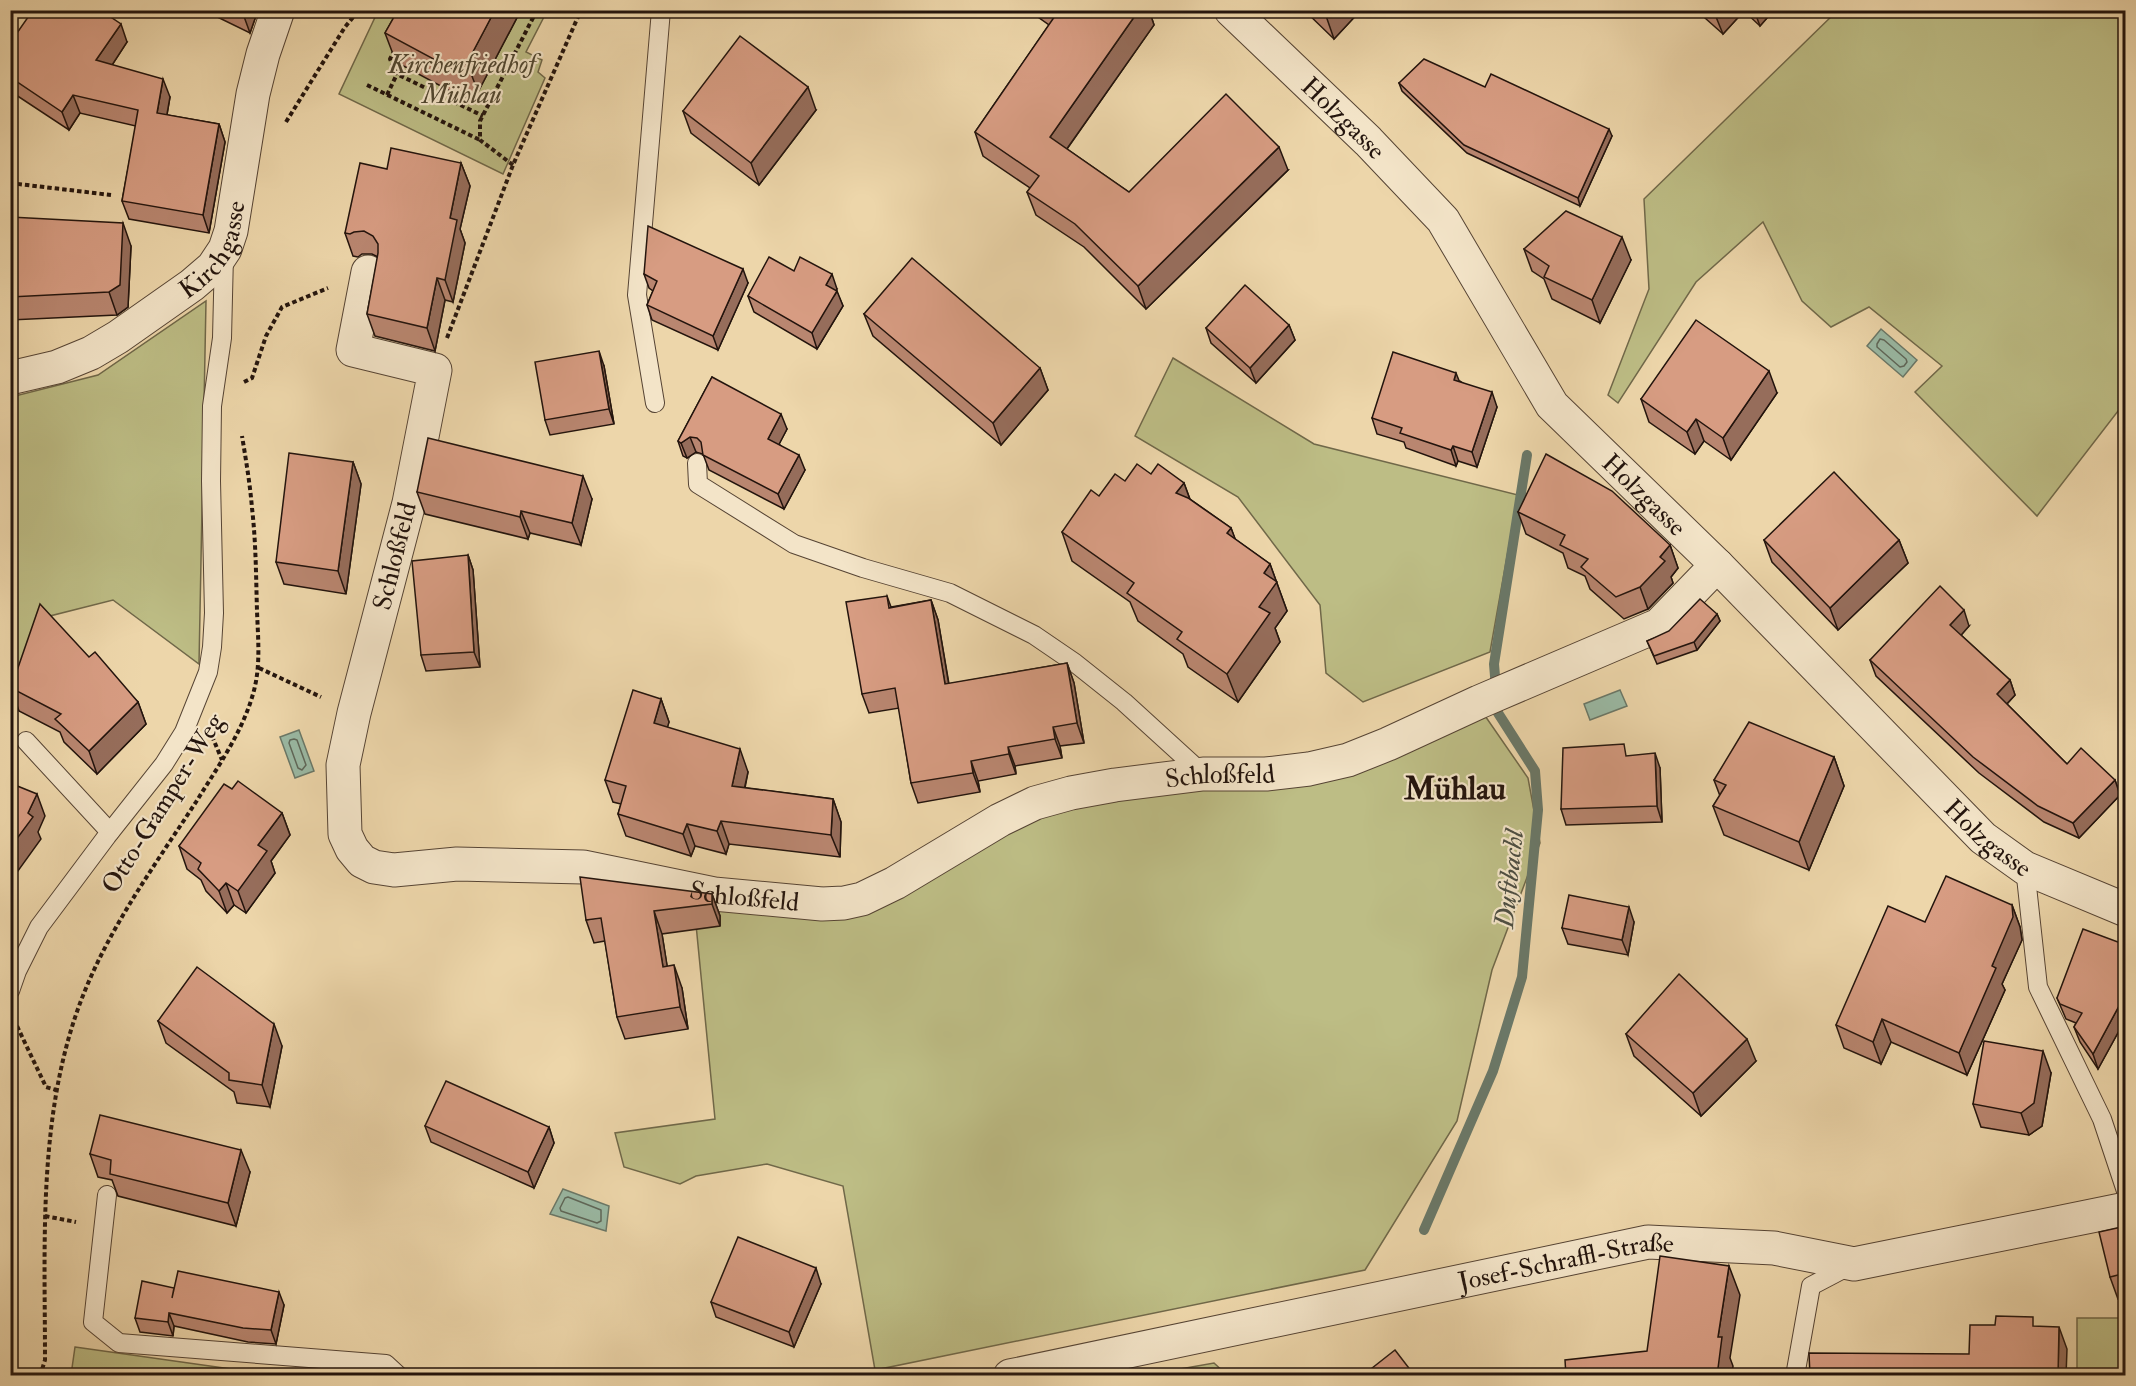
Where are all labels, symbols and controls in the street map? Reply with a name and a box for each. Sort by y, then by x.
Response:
park label: Kirchenfriedhof Mühlau [387,49,542,111]
street label: Holzgasse [1294,71,1392,166]
street label: Kirchgasse [173,199,253,306]
street label: Holzgasse [1595,447,1693,543]
street label: Schloßfeld [366,499,424,613]
street label: Otto-Gamper-Weg [95,706,233,900]
street label: Schloßfeld [1163,758,1277,796]
district label: Mühlau [1403,769,1506,809]
street label: Holzgasse [1937,793,2038,885]
water label: Duftbachl [1488,826,1531,931]
street label: Schloßfeld [687,874,801,919]
street label: Josef-Schraffl-Straße [1454,1227,1675,1299]

